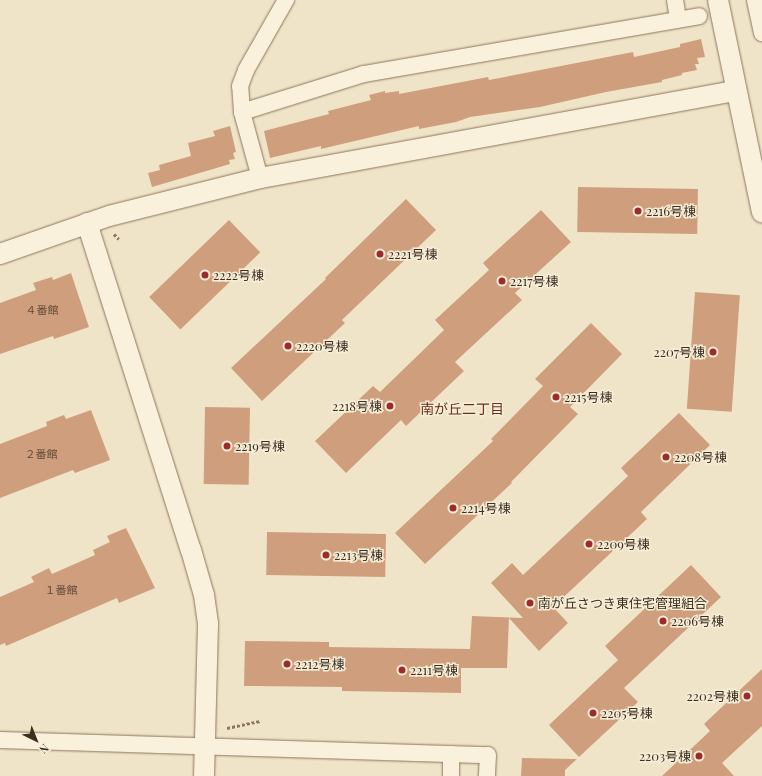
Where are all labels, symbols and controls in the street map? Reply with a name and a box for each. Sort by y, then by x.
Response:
place label: 2216号棟 [646,203,696,219]
marker: 2216号棟 [633,206,643,216]
place label: 2221号棟 [388,246,437,262]
marker: 2221号棟 [375,249,385,259]
place label: 2222号棟 [213,267,264,283]
marker: 2222号棟 [200,270,210,280]
place label: 2217号棟 [510,273,559,289]
marker: 2217号棟 [497,276,507,286]
house number: ４番館 [26,303,58,317]
place label: 2220号棟 [296,338,348,354]
marker: 2220号棟 [283,341,293,351]
place label: 2207号棟 [653,344,705,360]
marker: 2207号棟 [708,347,718,357]
place label: 2215号棟 [564,389,613,405]
marker: 2215号棟 [551,392,561,402]
place label: 2218号棟 [332,398,382,414]
marker: 2218号棟 [385,401,395,411]
district label: 南が丘二丁目 [420,401,504,417]
place label: 2219号棟 [235,438,285,454]
marker: 2219号棟 [222,441,232,451]
house number: ２番館 [25,447,57,461]
place label: 2208号棟 [674,449,727,465]
marker: 2208号棟 [661,452,671,462]
place label: 2214号棟 [461,500,511,516]
marker: 2214号棟 [448,503,458,513]
place label: 2209号棟 [597,536,650,552]
marker: 2209号棟 [584,539,594,549]
place label: 2213号棟 [334,547,383,563]
marker: 2213号棟 [321,550,331,560]
house number: １番館 [45,583,77,597]
place label: 南が丘さつき東住宅管理組合 [538,595,707,611]
marker: 南が丘さつき東住宅管理組合 [525,598,535,608]
place label: 2206号棟 [671,613,724,629]
marker: 2206号棟 [658,616,668,626]
place label: 2212号棟 [295,656,344,672]
marker: 2212号棟 [282,659,292,669]
place label: 2211号棟 [410,662,458,678]
marker: 2211号棟 [397,665,407,675]
place label: 2202号棟 [687,688,739,704]
marker: 2202号棟 [742,691,752,701]
place label: 2205号棟 [601,705,653,721]
marker: 2205号棟 [588,708,598,718]
north arrow [16,720,56,760]
text: N [37,741,53,757]
place label: 2203号棟 [639,748,691,764]
marker: 2203号棟 [694,751,704,761]

